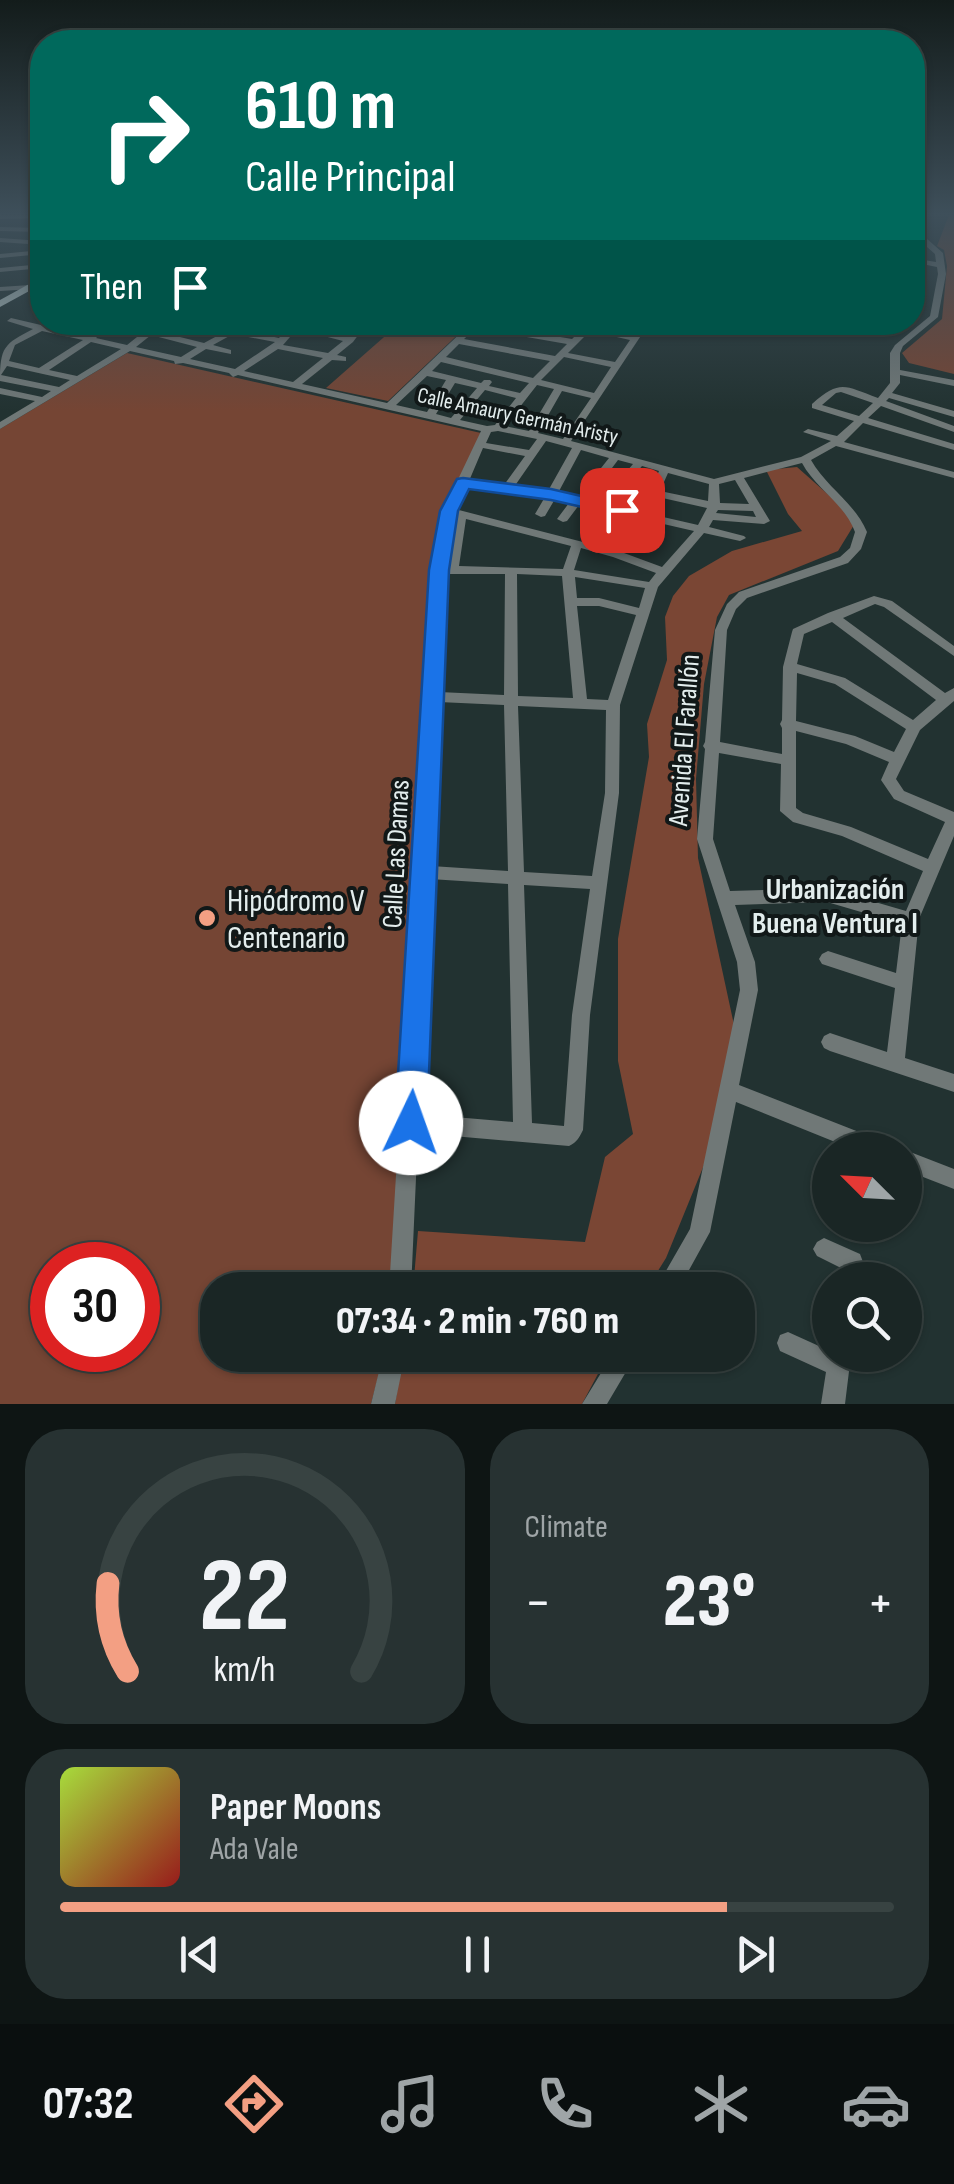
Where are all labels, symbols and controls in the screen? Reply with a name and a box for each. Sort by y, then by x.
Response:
text: 610 m [245,65,396,149]
icon: right [80,70,210,200]
text: Calle Principal [245,150,456,205]
icon: arrive [163,260,218,315]
text: Then [80,265,143,310]
street label: Calle Amaury Germán Aristy [415,382,621,451]
pin [580,468,665,553]
icon: arrive [595,483,650,538]
street label: Avenida El Farallón [662,653,707,828]
street label: Calle Las Damas [376,779,417,929]
district label: Urbanización Buena Ventura I [752,872,918,942]
place label: Hipódromo V Centenario [227,882,365,958]
marker: Hipódromo V Centenario [196,907,218,929]
position arrow [359,1071,463,1175]
north arrow [812,1132,922,1242]
map controls [812,1132,922,1372]
speed limit sign: 30 [30,1242,160,1372]
button: search [812,1262,922,1372]
text: 07:34 · 2 min · 760 m [336,1299,619,1344]
text: Climate [525,1508,608,1547]
text: 22 [199,1535,290,1660]
text: 23° [663,1557,755,1648]
text: − [525,1570,551,1637]
text: + [867,1570,894,1637]
text: km/h [214,1649,276,1692]
text: Paper Moons [210,1785,381,1830]
text: Ada Vale [210,1830,299,1869]
icon: previous [172,1927,227,1982]
icon: pause [450,1927,505,1982]
icon: next [728,1927,783,1982]
icon: directions [219,2069,289,2139]
icon: music [375,2069,445,2139]
icon: phone [530,2069,600,2139]
icon: climate [686,2069,756,2139]
icon: car [841,2069,911,2139]
text: 07:32 [43,2077,134,2132]

